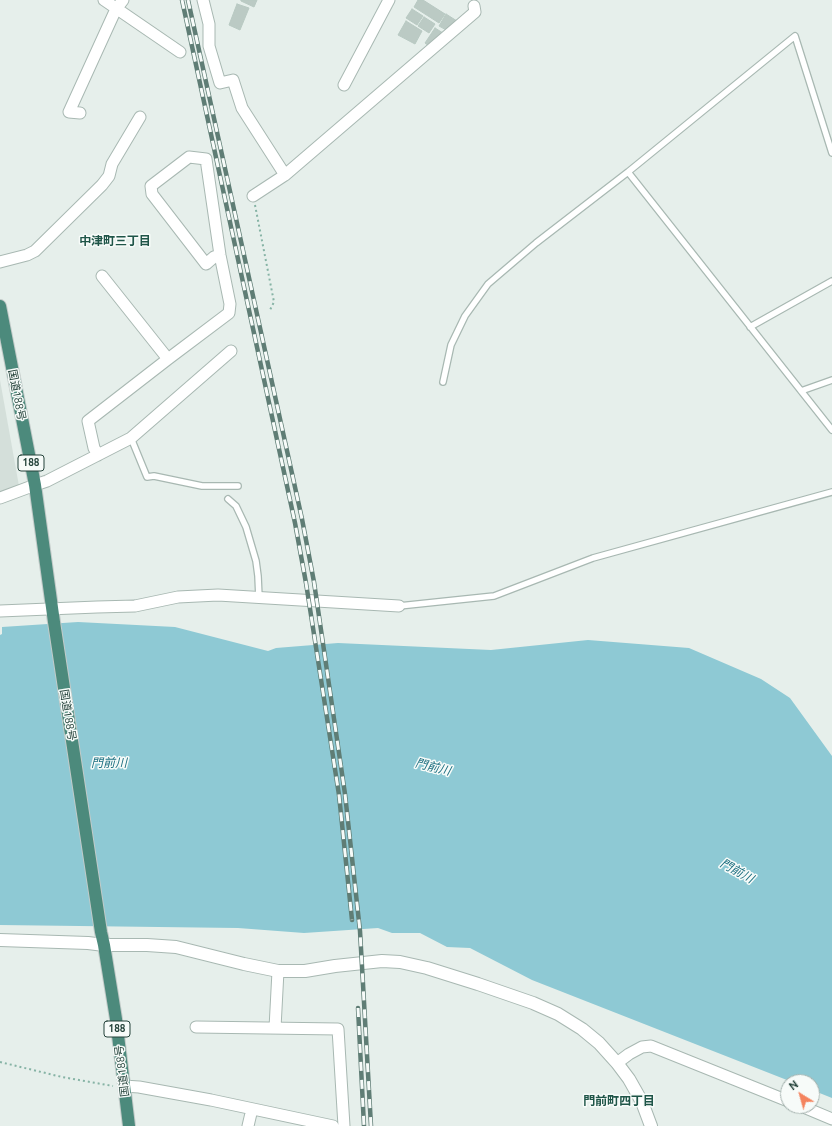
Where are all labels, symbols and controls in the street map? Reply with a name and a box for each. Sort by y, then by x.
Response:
district label: 中津町三丁目 [79,234,151,248]
street label: 国道188号 [6,368,28,422]
road number: 188 [18,455,44,471]
street label: 国道188号 [57,688,79,742]
water label: 門前川 [91,756,127,770]
water label: 門前川 [414,756,452,778]
water label: 門前川 [718,856,756,886]
road number: 188 [104,1021,130,1037]
street label: 国道188号 [112,1045,132,1097]
north arrow [780,1074,820,1114]
text: N [786,1078,800,1092]
district label: 門前町四丁目 [583,1094,655,1108]

